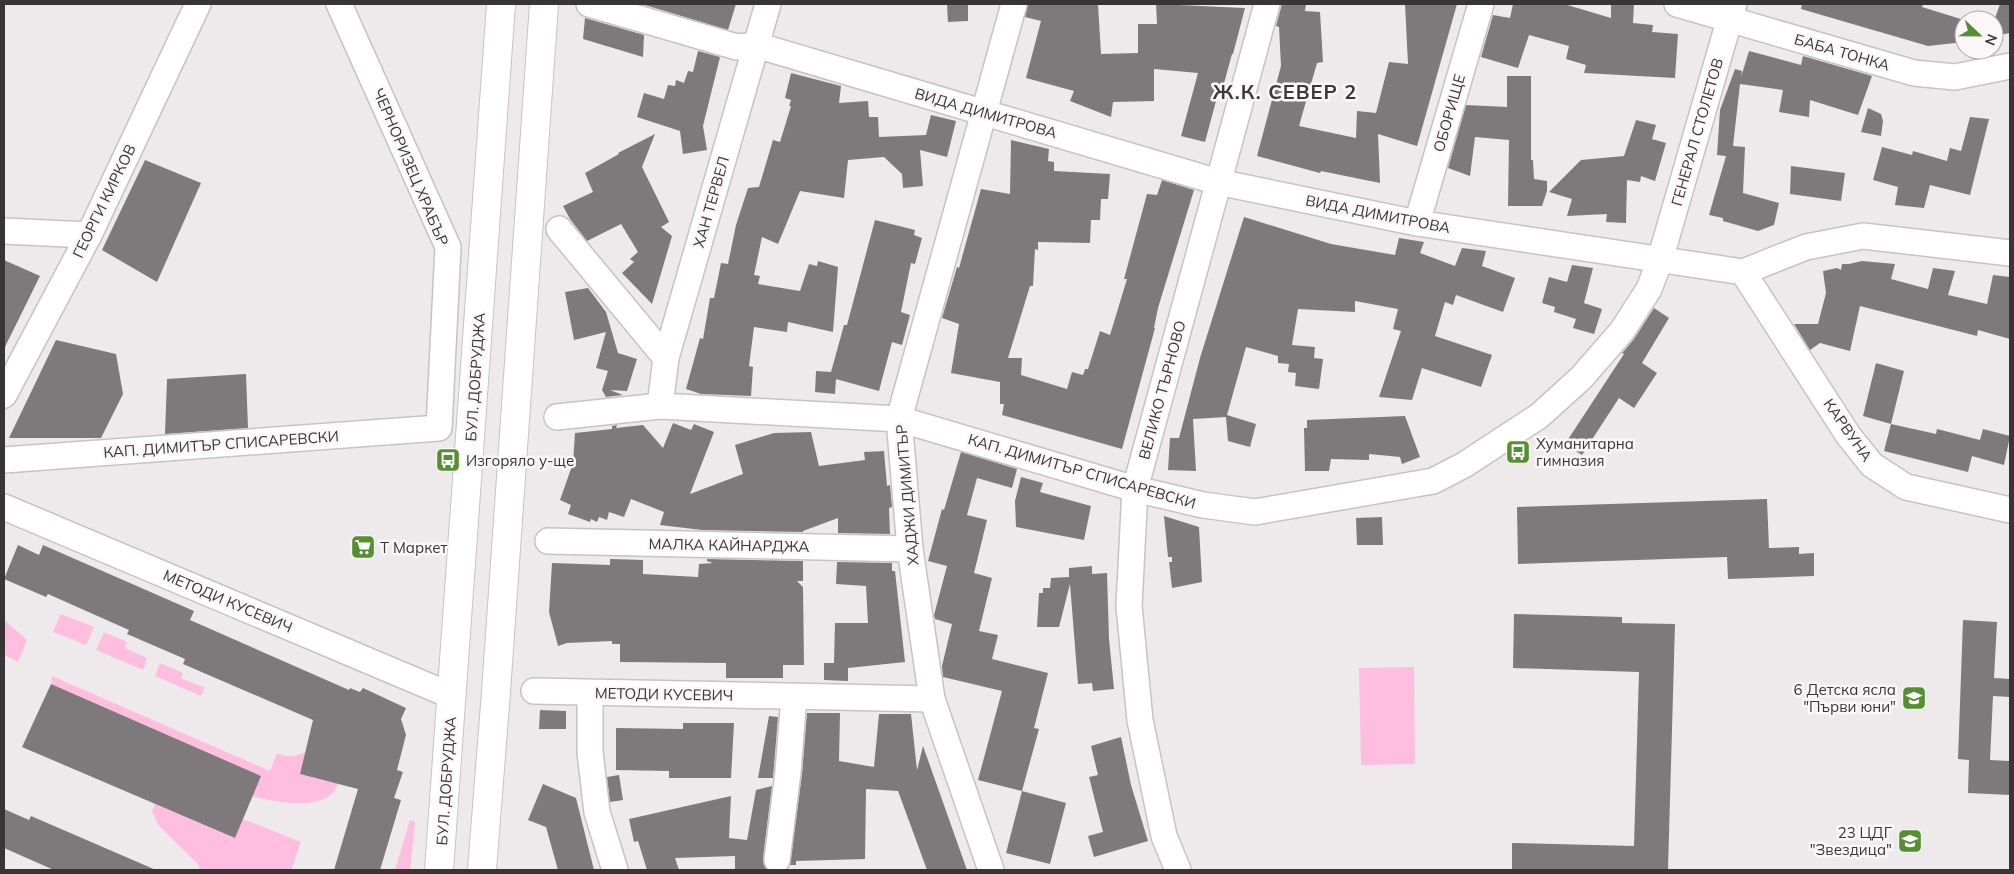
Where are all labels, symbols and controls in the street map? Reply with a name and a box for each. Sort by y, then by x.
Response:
north arrow [1954,10,2004,60]
street label: БАБА ТОНКА [1792,29,1892,75]
text: N [1981,32,2001,48]
street label: ГЕНЕРАЛ СТОЛЕТОВ [1667,56,1727,208]
street label: ОБОРИЩЕ [1429,72,1469,154]
district label: Ж.К. СЕВЕР 2 [1213,79,1357,104]
street label: ВИДА ДИМИТРОВА [913,84,1059,142]
street label: ЧЕРНОРИЗЕЦ ХРАБЪР [369,85,453,249]
street label: ГЕОРГИ КИРКОВ [68,141,140,261]
street label: ХАН ТЕРВЕЛ [689,154,733,250]
street label: ВИДА ДИМИТРОВА [1304,191,1452,237]
street label: БУЛ. ДОБРУДЖА [461,312,489,442]
street label: ВЕЛИКО ТЪРНОВО [1134,318,1190,462]
street label: КАРВУНА [1819,395,1877,465]
street label: ХАДЖИ ДИМИТЪР [891,424,923,566]
street label: КАП. ДИМИТЪР СПИСАРЕВСКИ [103,426,339,462]
street label: КАП. ДИМИТЪР СПИСАРЕВСКИ [966,429,1198,513]
place label: Хуманитарна гимназия [1536,434,1634,470]
bus stop icon: Хуманитарна гимназия [1505,439,1531,465]
bus stop icon: Изгоряло у-ще [435,447,461,473]
place label: Изгоряло у-ще [466,451,574,470]
supermarket icon: Т Маркет [350,534,376,560]
street label: МАЛКА КАЙНАРДЖА [648,534,810,556]
place label: Т Маркет [380,538,448,557]
street label: МЕТОДИ КУСЕВИЧ [161,565,295,637]
place label: 6 Детска ясла "Първи юни" [1793,680,1896,716]
street label: МЕТОДИ КУСЕВИЧ [595,683,733,705]
school or university icon: 6 Детска ясла "Първи юни" [1901,685,1927,711]
street label: БУЛ. ДОБРУДЖА [432,716,460,846]
place label: 23 ЦДГ "Звездица" [1810,823,1893,859]
school or university icon: 23 ЦДГ "Звездица" [1897,828,1923,854]

